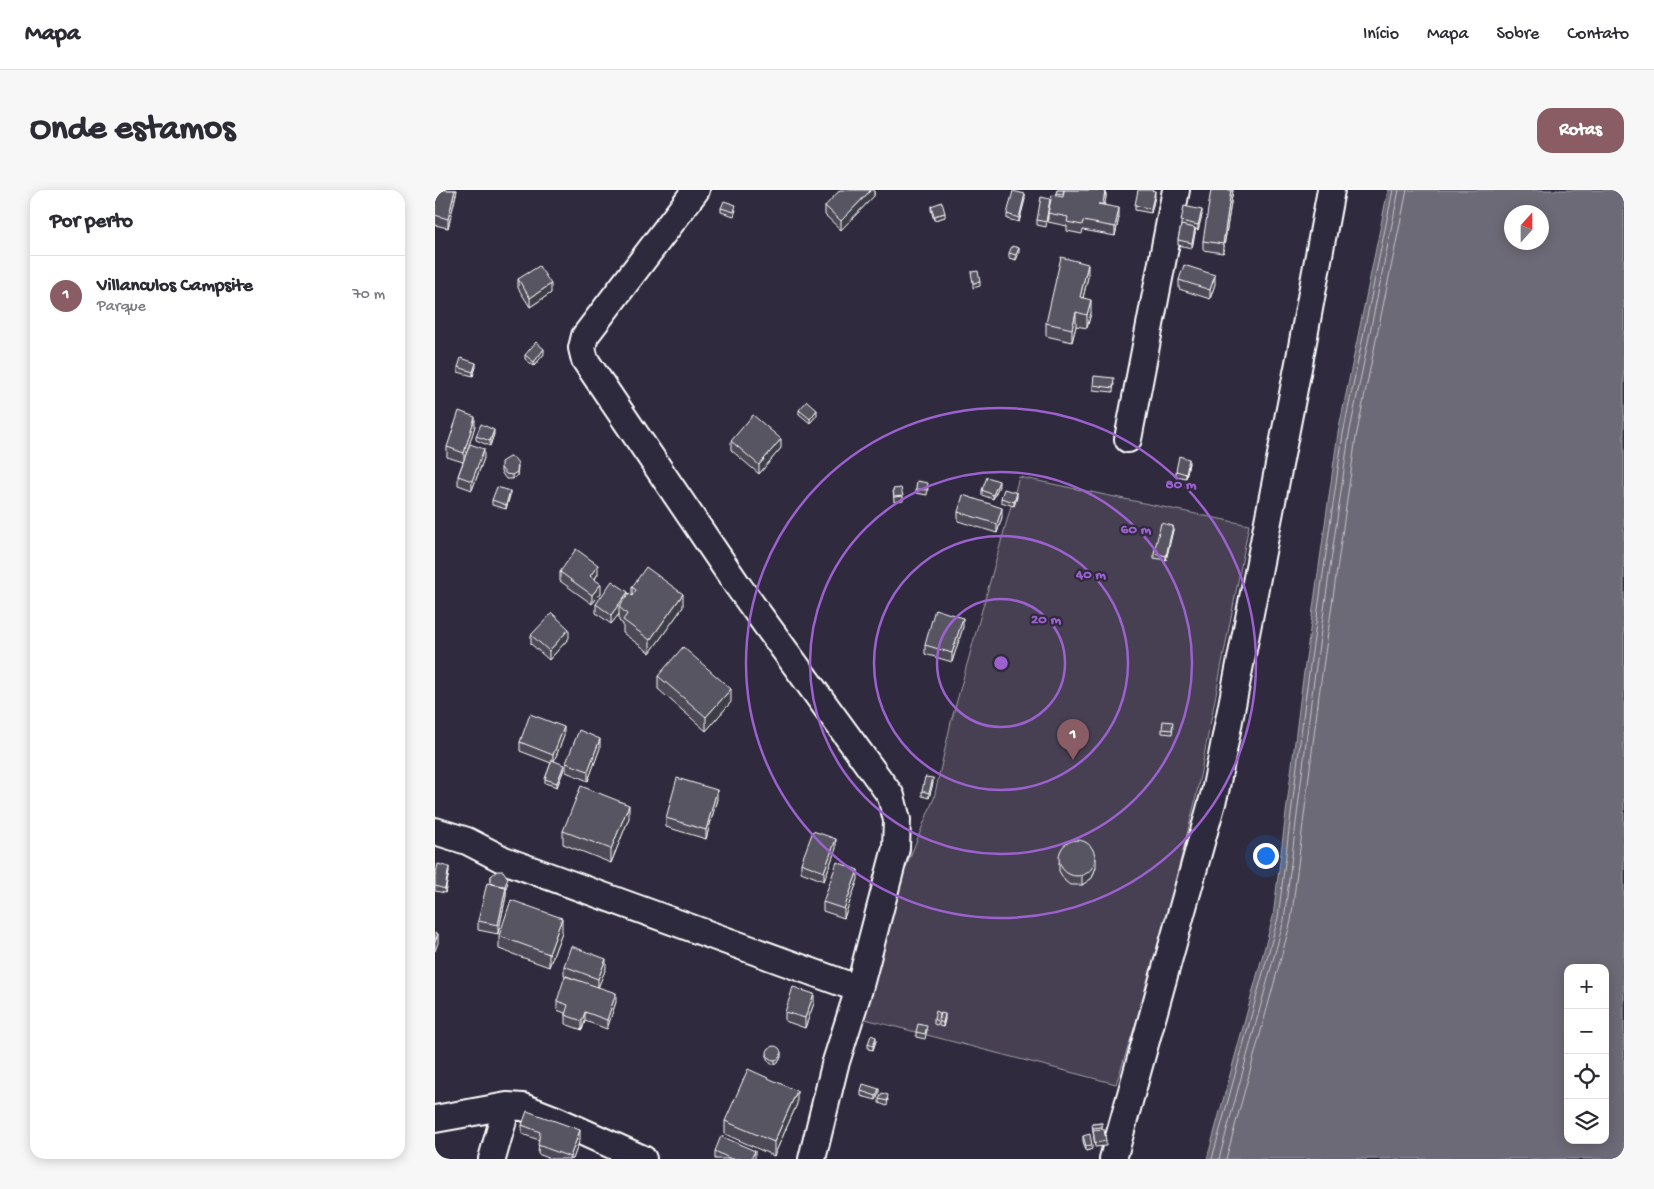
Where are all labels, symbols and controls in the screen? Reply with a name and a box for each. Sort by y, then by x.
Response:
text: Mapa [25,20,80,49]
text: Início [1363,24,1399,45]
text: Mapa [1427,24,1468,45]
text: Sobre [1496,24,1539,45]
text: Contato [1567,24,1629,45]
button: Rotas [1537,108,1624,153]
text: Onde estamos [30,110,235,151]
north arrow [1504,205,1549,250]
text: Por perto [50,210,133,235]
text: Villanculos Campsite [97,275,253,298]
text: 1 [63,286,69,305]
text: 70 m [352,286,385,305]
text: Parque [97,298,146,317]
text: 80 m [1166,476,1197,494]
text: 60 m [1121,521,1152,539]
text: 40 m [1075,566,1106,584]
text: 20 m [1031,611,1061,629]
centre of rings [992,654,1010,672]
pin: 1 [1057,719,1089,760]
your location [1253,843,1279,869]
map controls [1564,964,1609,1144]
button: + [1564,964,1609,1009]
button: − [1564,1009,1609,1054]
button: locate [1564,1054,1609,1099]
button: layers [1564,1099,1609,1144]

